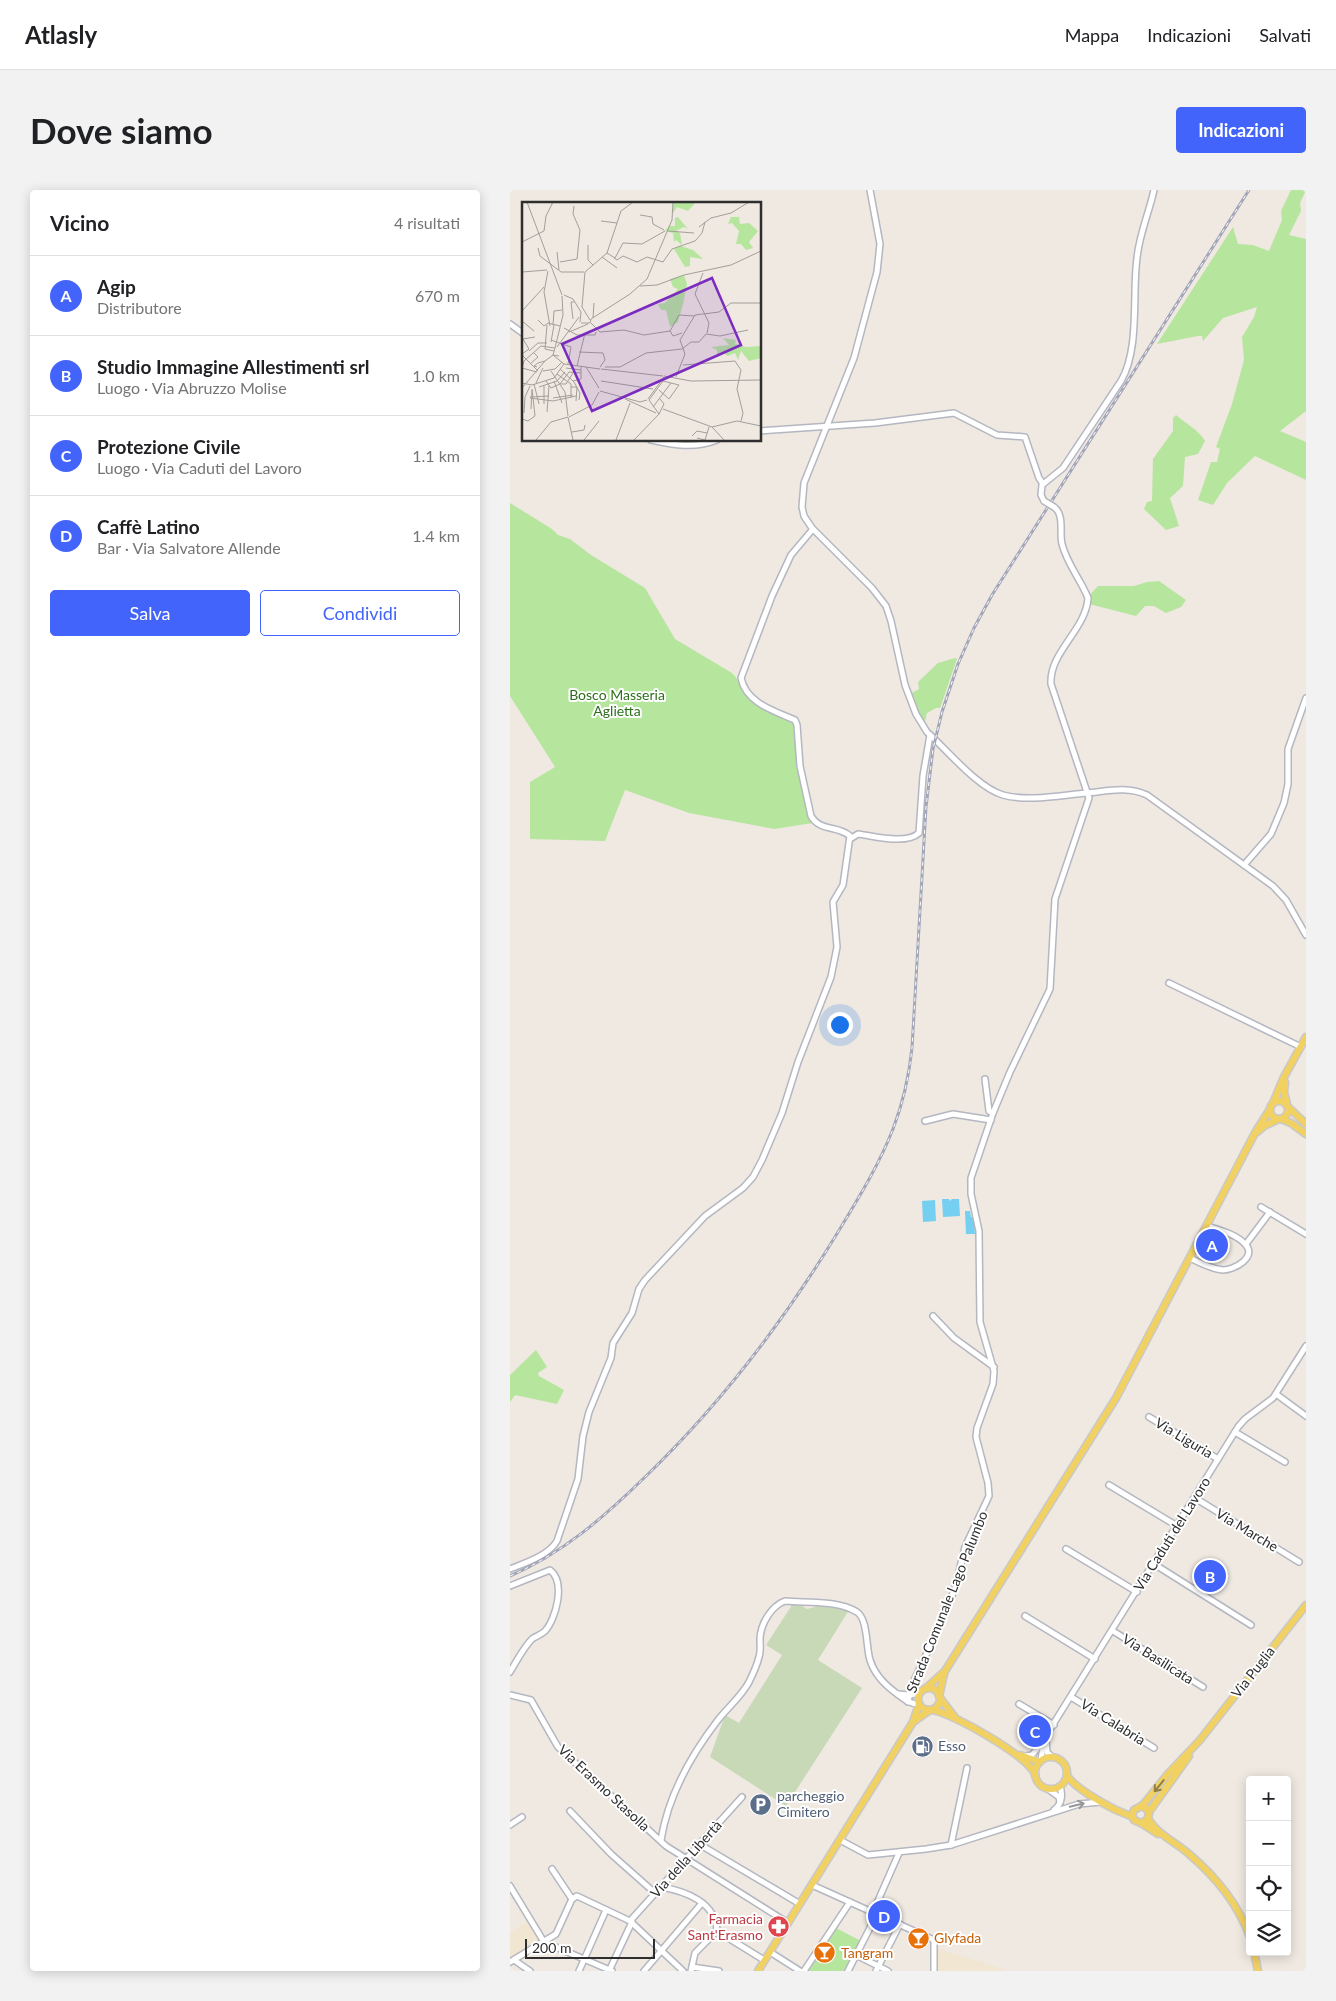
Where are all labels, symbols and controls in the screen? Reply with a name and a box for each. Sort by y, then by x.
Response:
text: Atlasly [25,20,97,49]
text: Mappa [1065,24,1119,46]
text: Indicazioni [1147,24,1231,46]
text: Salvati [1259,24,1311,46]
button: Indicazioni [1176,107,1306,153]
text: Dove siamo [30,109,213,151]
inset map [522,202,761,441]
text: Vicino [50,210,109,235]
text: 4 risultati [394,213,460,232]
text: Agip [97,275,136,298]
text: A [60,286,72,305]
text: 670 m [415,286,460,305]
text: Distributore [97,298,182,317]
text: Studio Immagine Allestimenti srl [97,355,370,378]
text: B [61,366,71,385]
text: 1.0 km [412,366,460,385]
text: Luogo · Via Abruzzo Molise [97,378,287,397]
text: Protezione Civile [97,435,240,458]
text: C [61,446,71,465]
text: 1.1 km [412,446,460,465]
text: Luogo · Via Caduti del Lavoro [97,458,302,477]
text: Caffè Latino [97,515,200,538]
text: D [60,526,72,545]
text: 1.4 km [412,526,460,545]
text: Bar · Via Salvatore Allende [97,538,281,557]
button: Salva [50,590,250,636]
button: Condividi [260,590,460,636]
park label: Bosco Masseria Aglietta [569,686,665,719]
your location [827,1012,853,1038]
pin: A [1196,1226,1228,1264]
street label: Via Liguria [1152,1414,1216,1461]
street label: Via Caduti del Lavoro [1130,1473,1214,1594]
street label: Via Marche [1213,1504,1282,1555]
street label: Strada Comunale Lago Palumbo [902,1508,991,1695]
pin: B [1194,1557,1226,1595]
street label: Via Basilicata [1119,1630,1197,1687]
street label: Via Puglia [1227,1643,1278,1701]
street label: Via Calabria [1078,1695,1149,1748]
pin: C [1019,1712,1051,1750]
fuel station icon: Esso [910,1734,934,1758]
place label: Esso [938,1737,966,1754]
street label: Via Erasmo Stasolla [555,1741,654,1835]
map controls [1246,1776,1291,1956]
button: + [1246,1776,1291,1821]
one-way arrow [1153,1779,1164,1792]
place label: parcheggio Cimitero [777,1787,844,1820]
parking icon: parcheggio Cimitero [749,1792,773,1816]
one-way arrow [1068,1800,1084,1809]
street label: Via della Libertà [646,1816,725,1901]
button: − [1246,1821,1291,1866]
button: locate [1246,1866,1291,1911]
pin: D [868,1897,900,1935]
place label: Farmacia Sant'Erasmo [688,1910,763,1943]
button: layers [1246,1911,1291,1956]
pharmacy icon: Farmacia Sant'Erasmo [767,1915,791,1939]
bar icon: Glyfada [906,1926,930,1950]
place label: Glyfada [934,1929,981,1946]
scale bar [525,1936,655,1959]
text: 200 m [532,1939,571,1956]
bar icon: Tangram [813,1941,837,1965]
place label: Tangram [841,1944,893,1961]

